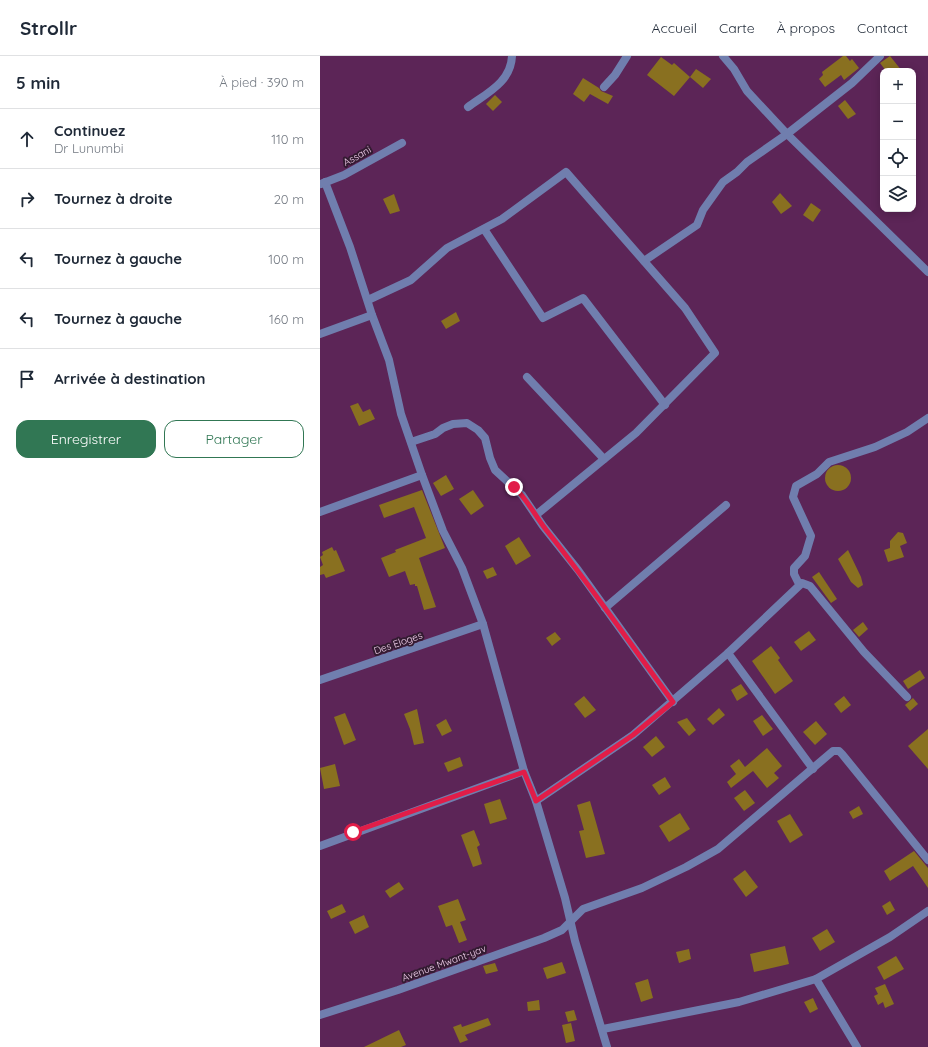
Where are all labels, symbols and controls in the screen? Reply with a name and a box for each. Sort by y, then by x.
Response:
text: Strollr [20,16,77,40]
text: Accueil [651,19,697,37]
text: Carte [719,19,755,37]
text: À propos [777,19,835,37]
text: Contact [857,19,908,37]
map controls [880,68,916,212]
button: + [880,68,916,104]
text: 5 min [16,72,60,93]
text: À pied · 390 m [219,74,304,90]
button: − [880,104,916,140]
text: Continuez [54,121,125,140]
icon: ahead [16,128,38,150]
text: 110 m [271,131,304,147]
text: Dr Lunumbi [54,140,124,156]
button: locate [880,140,916,176]
street label: Assani [341,143,373,169]
button: layers [880,176,916,212]
icon: right [16,188,38,210]
text: Tournez à droite [54,189,173,208]
text: 20 m [274,191,304,207]
icon: left [16,248,38,270]
text: Tournez à gauche [54,249,182,268]
text: 100 m [268,251,304,267]
icon: left [16,308,38,330]
text: Tournez à gauche [54,309,182,328]
text: 160 m [269,311,304,327]
icon: arrive [16,368,38,390]
text: Arrivée à destination [54,369,206,388]
button: Enregistrer [16,420,156,458]
button: Partager [164,420,304,458]
route end [505,478,523,496]
street label: Des Eloges [372,629,424,657]
route start [344,823,362,841]
street label: Avenue Mwant-yav [400,942,488,984]

